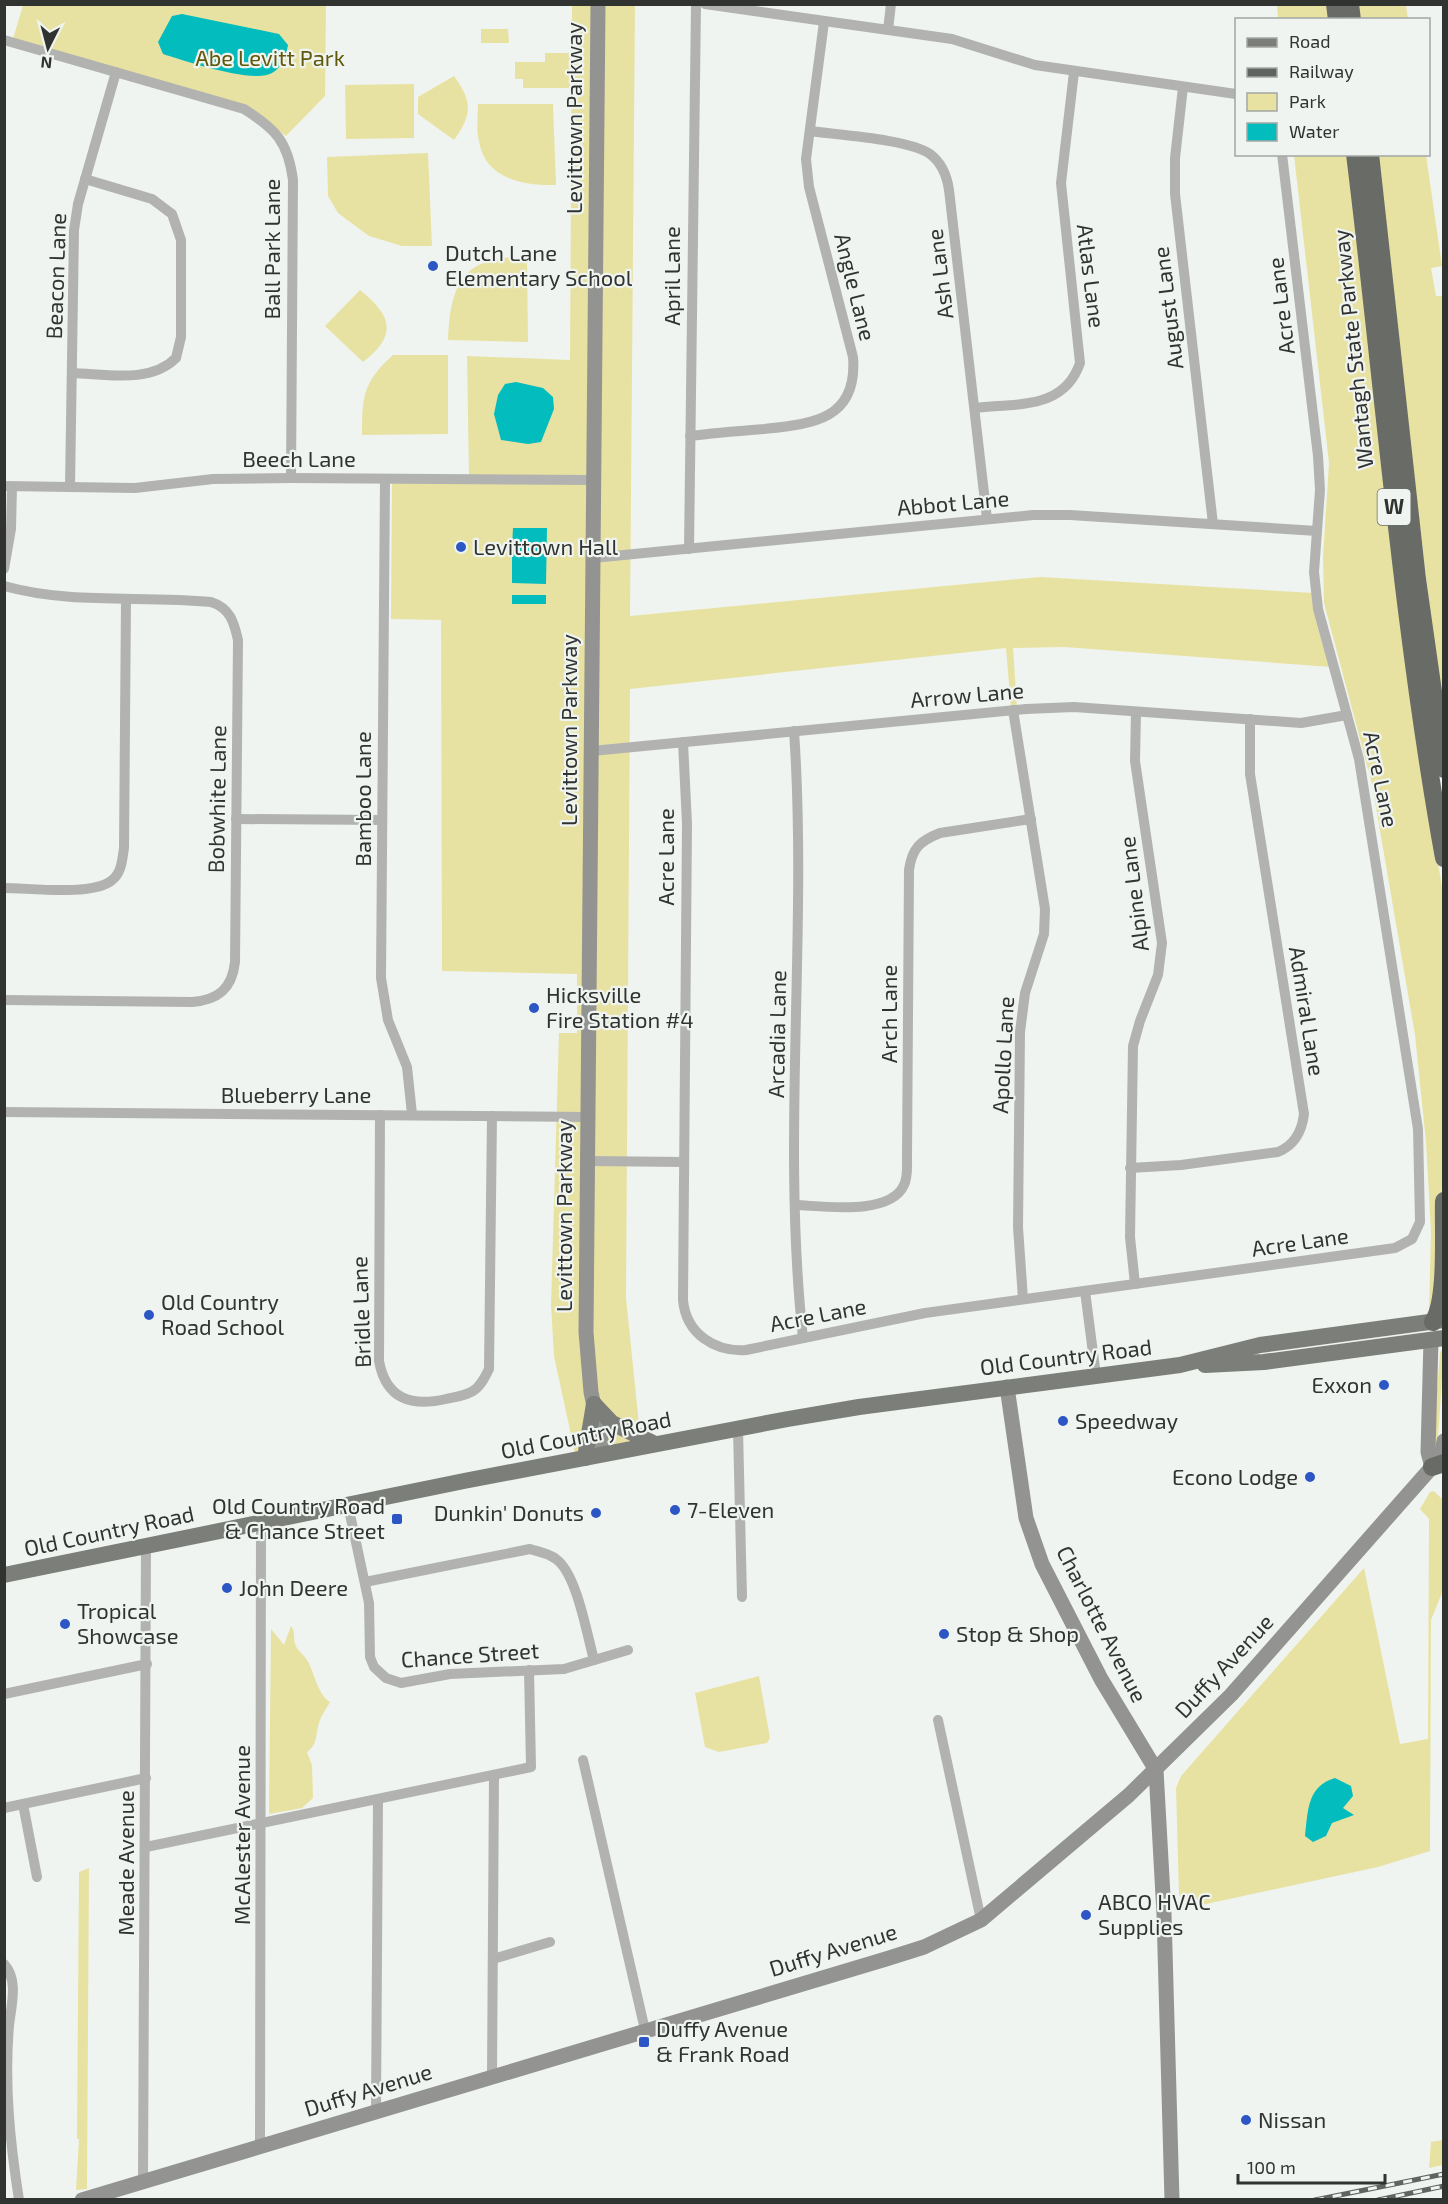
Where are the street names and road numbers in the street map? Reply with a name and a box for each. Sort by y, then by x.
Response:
street label: Levittown Parkway [560,22,586,214]
street label: Ball Park Lane [258,179,284,319]
street label: Beacon Lane [40,212,70,340]
street label: Atlas Lane [1073,222,1111,329]
street label: April Lane [658,226,684,326]
street label: Ash Lane [921,228,957,321]
street label: Wantagh State Parkway [1326,228,1377,470]
street label: Angle Lane [830,230,882,343]
street label: August Lane [1147,245,1187,371]
street label: Acre Lane [1261,256,1299,356]
street label: Beech Lane [242,445,356,471]
street label: Abbot Lane [896,484,1010,520]
road number: W [1378,489,1410,525]
street label: Levittown Parkway [555,634,581,826]
street label: Arrow Lane [909,676,1025,712]
street label: Bobwhite Lane [202,725,230,873]
street label: Acre Lane [1359,728,1405,829]
street label: Bamboo Lane [349,731,375,867]
street label: Acre Lane [652,808,678,906]
street label: Alpine Lane [1113,835,1153,953]
street label: Admiral Lane [1285,944,1331,1077]
street label: Arch Lane [875,965,901,1063]
street label: Arcadia Lane [762,970,790,1098]
street label: Apollo Lane [986,996,1018,1114]
street label: Blueberry Lane [221,1081,371,1107]
street label: Levittown Parkway [550,1120,576,1312]
street label: Acre Lane [1250,1221,1350,1261]
street label: Bridle Lane [345,1256,375,1368]
street label: Acre Lane [767,1292,868,1336]
street label: Old Country Road [978,1333,1153,1379]
street label: Old Country Road [498,1405,673,1463]
street label: Old Country Road [21,1499,196,1561]
street label: Charlotte Avenue [1052,1541,1153,1706]
street label: Duffy Avenue [1169,1608,1278,1722]
street label: Chance Street [400,1636,540,1672]
street label: McAlester Avenue [228,1745,254,1925]
street label: Meade Avenue [112,1790,138,1936]
street label: Duffy Avenue [766,1917,900,1981]
street label: Duffy Avenue [301,2057,435,2121]

